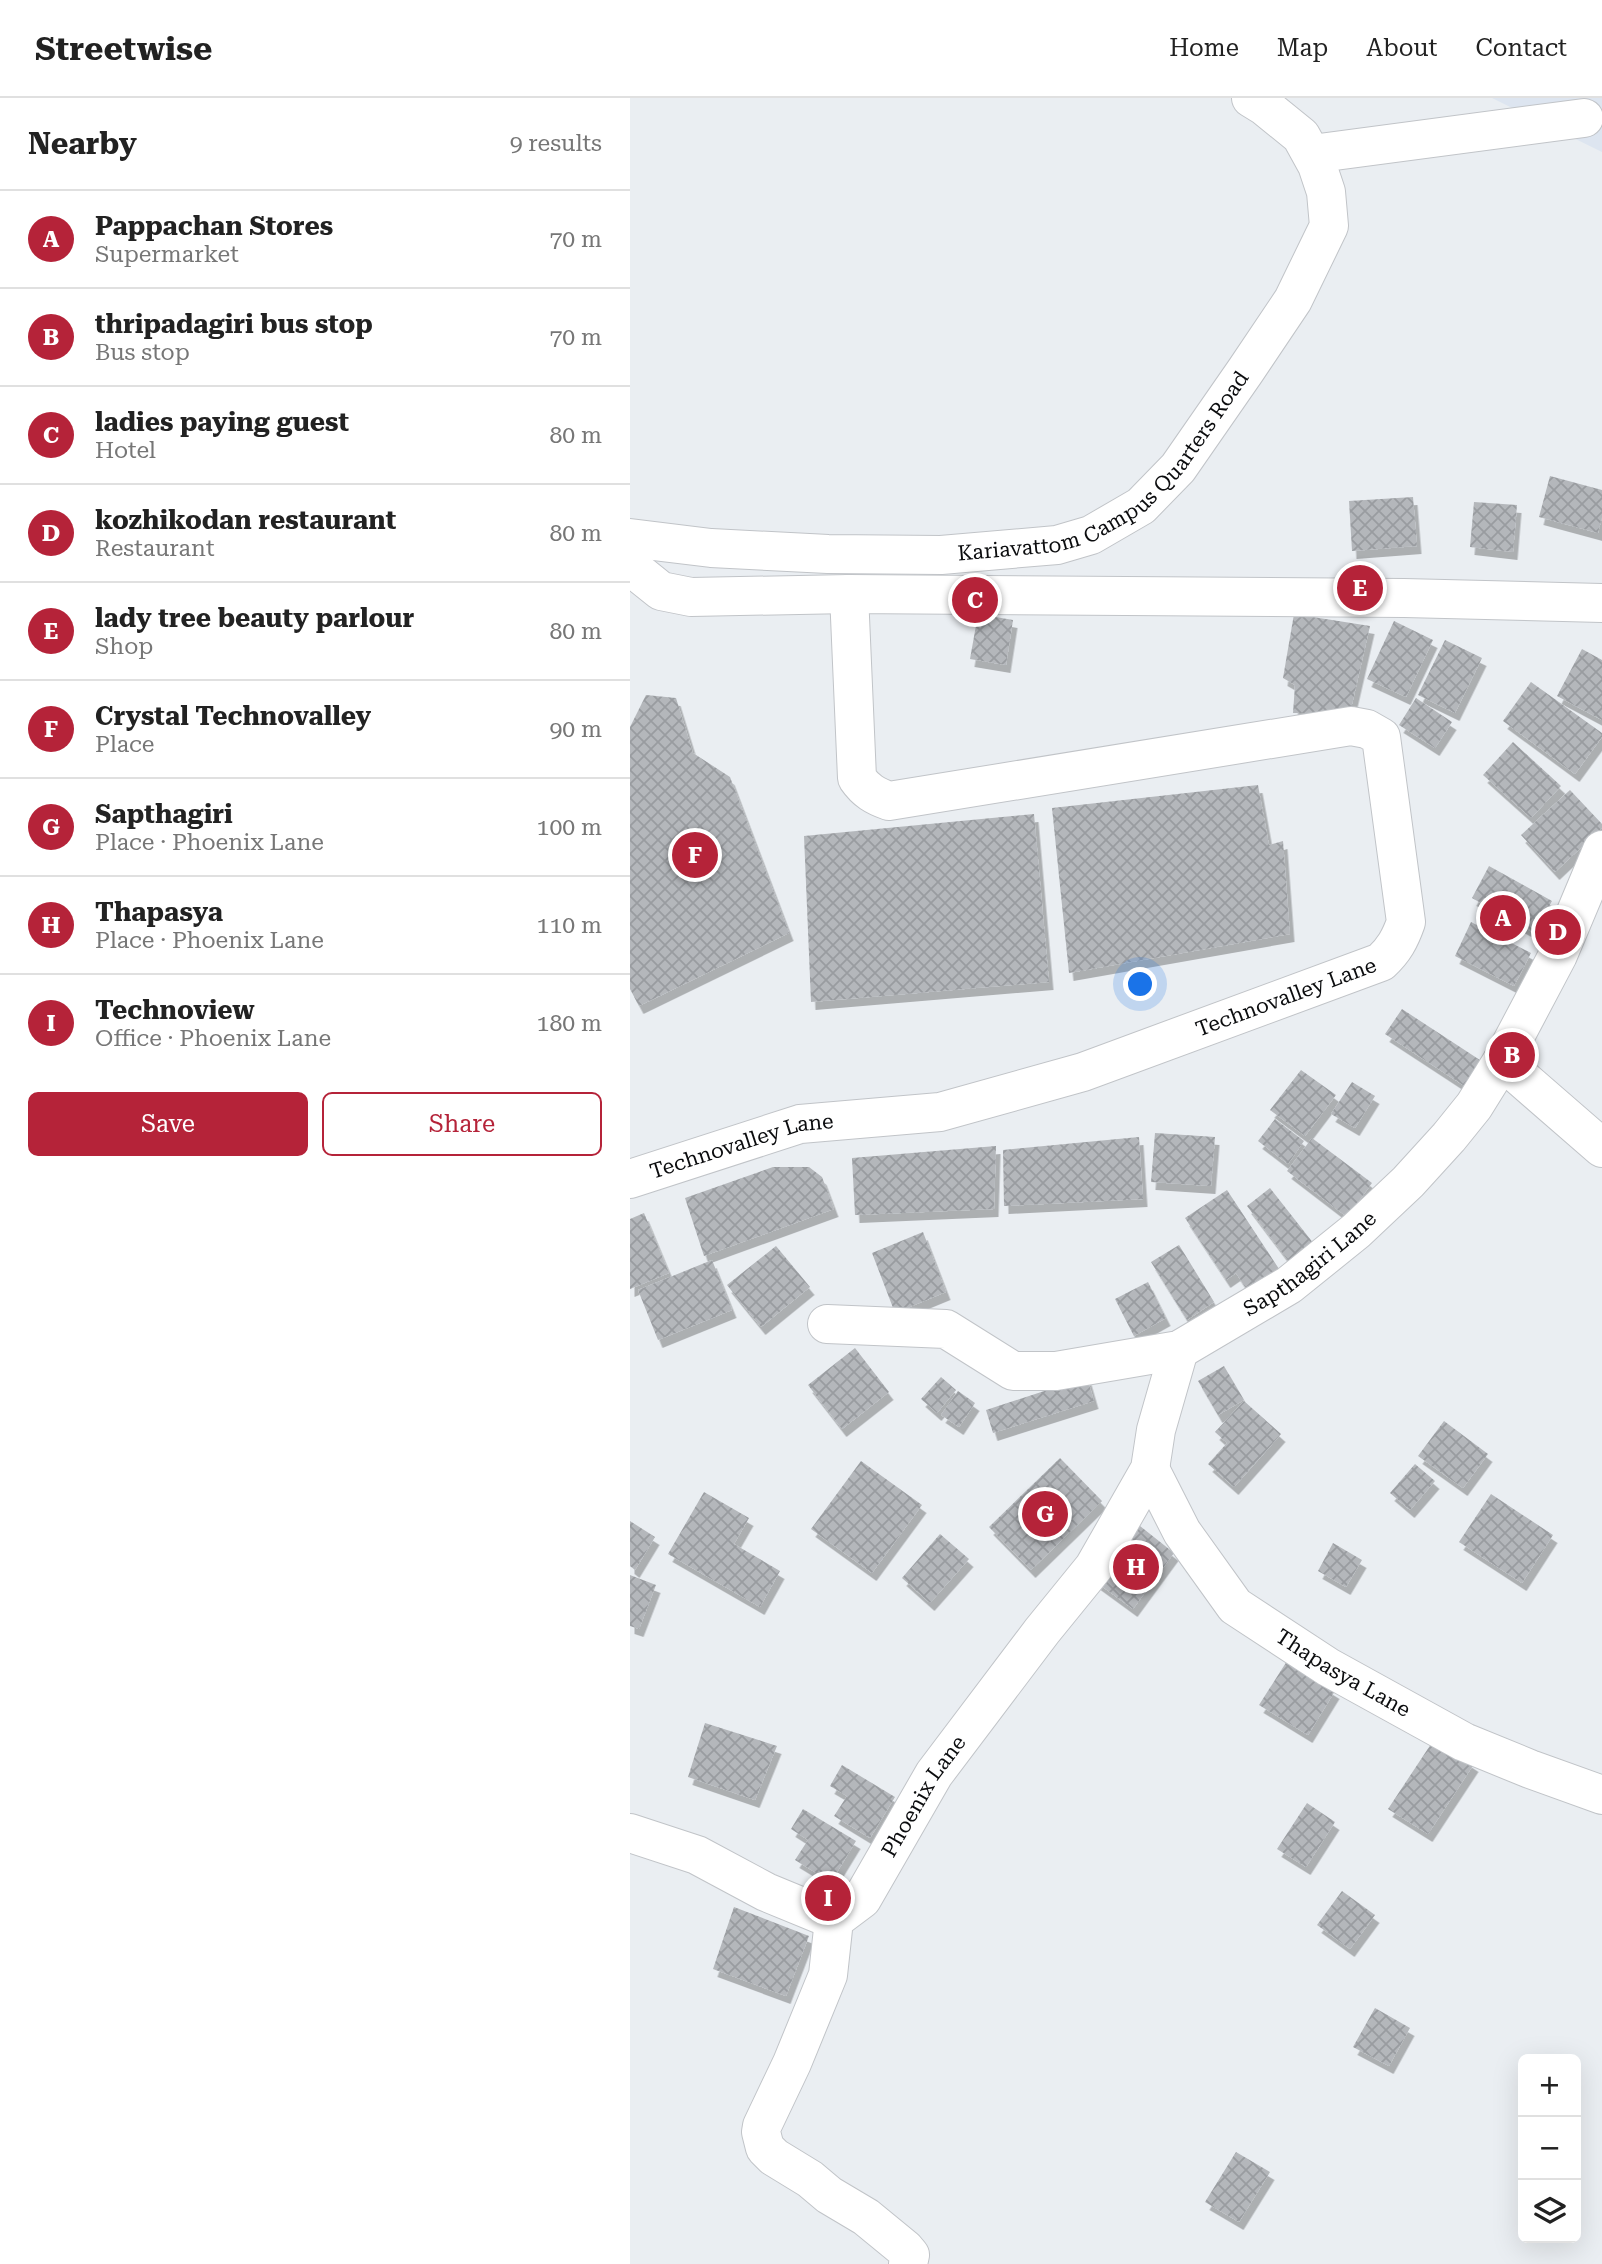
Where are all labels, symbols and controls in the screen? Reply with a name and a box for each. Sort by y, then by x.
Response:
text: Streetwise [35,29,212,68]
text: Home [1169,34,1239,62]
text: Map [1277,34,1328,62]
text: About [1366,34,1437,62]
text: Contact [1475,34,1567,62]
text: Nearby [28,126,137,161]
text: 9 results [510,130,602,157]
text: Pappachan Stores [95,211,333,241]
text: A [43,226,59,253]
text: 70 m [549,226,602,253]
text: Supermarket [95,241,239,268]
text: thripadagiri bus stop [95,309,373,339]
text: B [43,324,59,351]
text: 70 m [549,324,602,351]
text: Bus stop [95,339,190,366]
street label: Kariavattom Campus Quarters Road [957,366,1254,566]
text: ladies paying guest [95,407,349,437]
text: C [43,422,59,449]
text: 80 m [549,422,602,449]
text: Hotel [95,437,156,464]
text: kozhikodan restaurant [95,505,396,535]
text: D [42,520,60,547]
text: 80 m [549,520,602,547]
text: Restaurant [95,535,214,562]
pin: E [1337,562,1383,614]
pin: C [952,574,998,626]
text: lady tree beauty parlour [95,603,414,633]
text: E [44,618,58,645]
text: 80 m [549,618,602,645]
text: Shop [95,633,153,660]
text: Crystal Technovalley [95,701,371,731]
text: F [44,716,58,743]
text: 90 m [549,716,602,743]
text: Place [95,731,154,758]
text: Sapthagiri [95,799,233,829]
text: G [42,814,60,841]
text: 100 m [537,814,602,841]
text: Place · Phoenix Lane [95,829,324,856]
pin: F [672,829,718,881]
pin: A [1480,892,1526,944]
text: Thapasya [95,897,223,927]
pin: D [1535,906,1581,958]
text: H [42,912,61,939]
text: 110 m [537,912,602,939]
text: Place · Phoenix Lane [95,927,324,954]
street label: Technovalley Lane [1192,953,1379,1041]
your location [1123,967,1157,1001]
text: Technoview [95,995,255,1025]
text: I [46,1010,56,1037]
text: 180 m [537,1010,602,1037]
text: Office · Phoenix Lane [95,1025,331,1052]
pin: B [1489,1029,1535,1081]
button: Save [28,1092,308,1156]
button: Share [322,1092,602,1156]
street label: Technovalley Lane [647,1109,835,1184]
street label: Sapthagiri Lane [1239,1206,1381,1321]
pin: G [1022,1488,1068,1540]
pin: H [1113,1541,1159,1593]
street label: Thapasya Lane [1271,1624,1414,1722]
street label: Phoenix Lane [877,1731,971,1861]
pin: I [805,1872,851,1924]
map controls [1518,2054,1581,2243]
button: + [1518,2054,1581,2117]
button: − [1518,2117,1581,2180]
button: layers [1518,2180,1581,2243]

